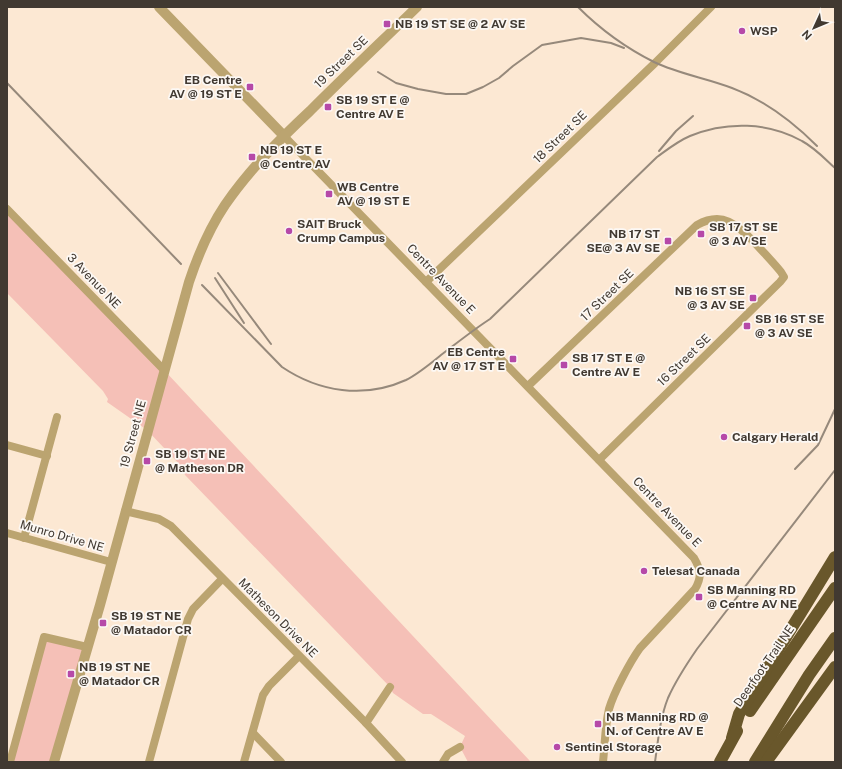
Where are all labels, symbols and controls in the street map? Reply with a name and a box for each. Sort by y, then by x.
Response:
north arrow [794,8,834,48]
place label: NB 19 ST SE @ 2 AV SE [395,17,525,31]
marker: NB 19 ST SE @ 2 AV SE [382,19,392,29]
place label: WSP [750,24,778,38]
marker: WSP [737,26,747,36]
text: N [800,28,814,42]
street label: 19 Street SE [311,33,371,91]
place label: EB Centre AV @ 19 ST E [169,73,242,101]
marker: EB Centre AV @ 19 ST E [245,82,255,92]
place label: SB 19 ST E @ Centre AV E [336,93,410,121]
marker: SB 19 ST E @ Centre AV E [323,102,333,112]
street label: 18 Street SE [530,108,590,166]
place label: NB 19 ST E @ Centre AV [260,143,331,171]
marker: NB 19 ST E @ Centre AV [247,152,257,162]
place label: WB Centre AV @ 19 ST E [337,180,410,208]
marker: WB Centre AV @ 19 ST E [324,189,334,199]
place label: SAIT Bruck Crump Campus [297,217,385,245]
place label: SB 17 ST SE @ 3 AV SE [709,220,778,248]
marker: SAIT Bruck Crump Campus [284,226,294,236]
place label: NB 17 ST SE@ 3 AV SE [586,227,661,255]
marker: SB 17 ST SE @ 3 AV SE [696,229,706,239]
marker: NB 17 ST SE@ 3 AV SE [663,236,673,246]
street label: Centre Avenue E [404,241,478,317]
street label: 3 Avenue NE [64,251,124,311]
street label: 17 Street SE [578,266,636,324]
place label: NB 16 ST SE @ 3 AV SE [675,284,745,312]
marker: NB 16 ST SE @ 3 AV SE [748,293,758,303]
place label: SB 16 ST SE @ 3 AV SE [755,312,824,340]
marker: SB 16 ST SE @ 3 AV SE [742,321,752,331]
street label: 16 Street SE [654,331,714,389]
place label: EB Centre AV @ 17 ST E [433,345,505,373]
place label: SB 17 ST E @ Centre AV E [572,351,645,379]
marker: EB Centre AV @ 17 ST E [508,354,518,364]
marker: SB 17 ST E @ Centre AV E [559,360,569,370]
street label: 19 Street NE [117,398,149,470]
place label: Calgary Herald [732,430,818,444]
marker: Calgary Herald [719,432,729,442]
place label: SB 19 ST NE @ Matheson DR [155,447,244,475]
marker: SB 19 ST NE @ Matheson DR [142,456,152,466]
street label: Centre Avenue E [630,474,704,550]
street label: Munro Drive NE [18,517,106,555]
place label: Telesat Canada [652,564,740,578]
marker: Telesat Canada [639,566,649,576]
street label: Matheson Drive NE [236,576,320,660]
place label: SB Manning RD @ Centre AV NE [707,583,797,611]
marker: SB Manning RD @ Centre AV NE [694,592,704,602]
place label: SB 19 ST NE @ Matador CR [111,609,192,637]
marker: SB 19 ST NE @ Matador CR [98,618,108,628]
street label: Deerfoot Trail NE [731,623,797,709]
place label: NB 19 ST NE @ Matador CR [79,660,160,688]
marker: NB 19 ST NE @ Matador CR [66,669,76,679]
place label: NB Manning RD @ N. of Centre AV E [606,710,709,738]
marker: NB Manning RD @ N. of Centre AV E [593,719,603,729]
place label: Sentinel Storage [565,740,662,754]
marker: Sentinel Storage [552,742,562,752]

